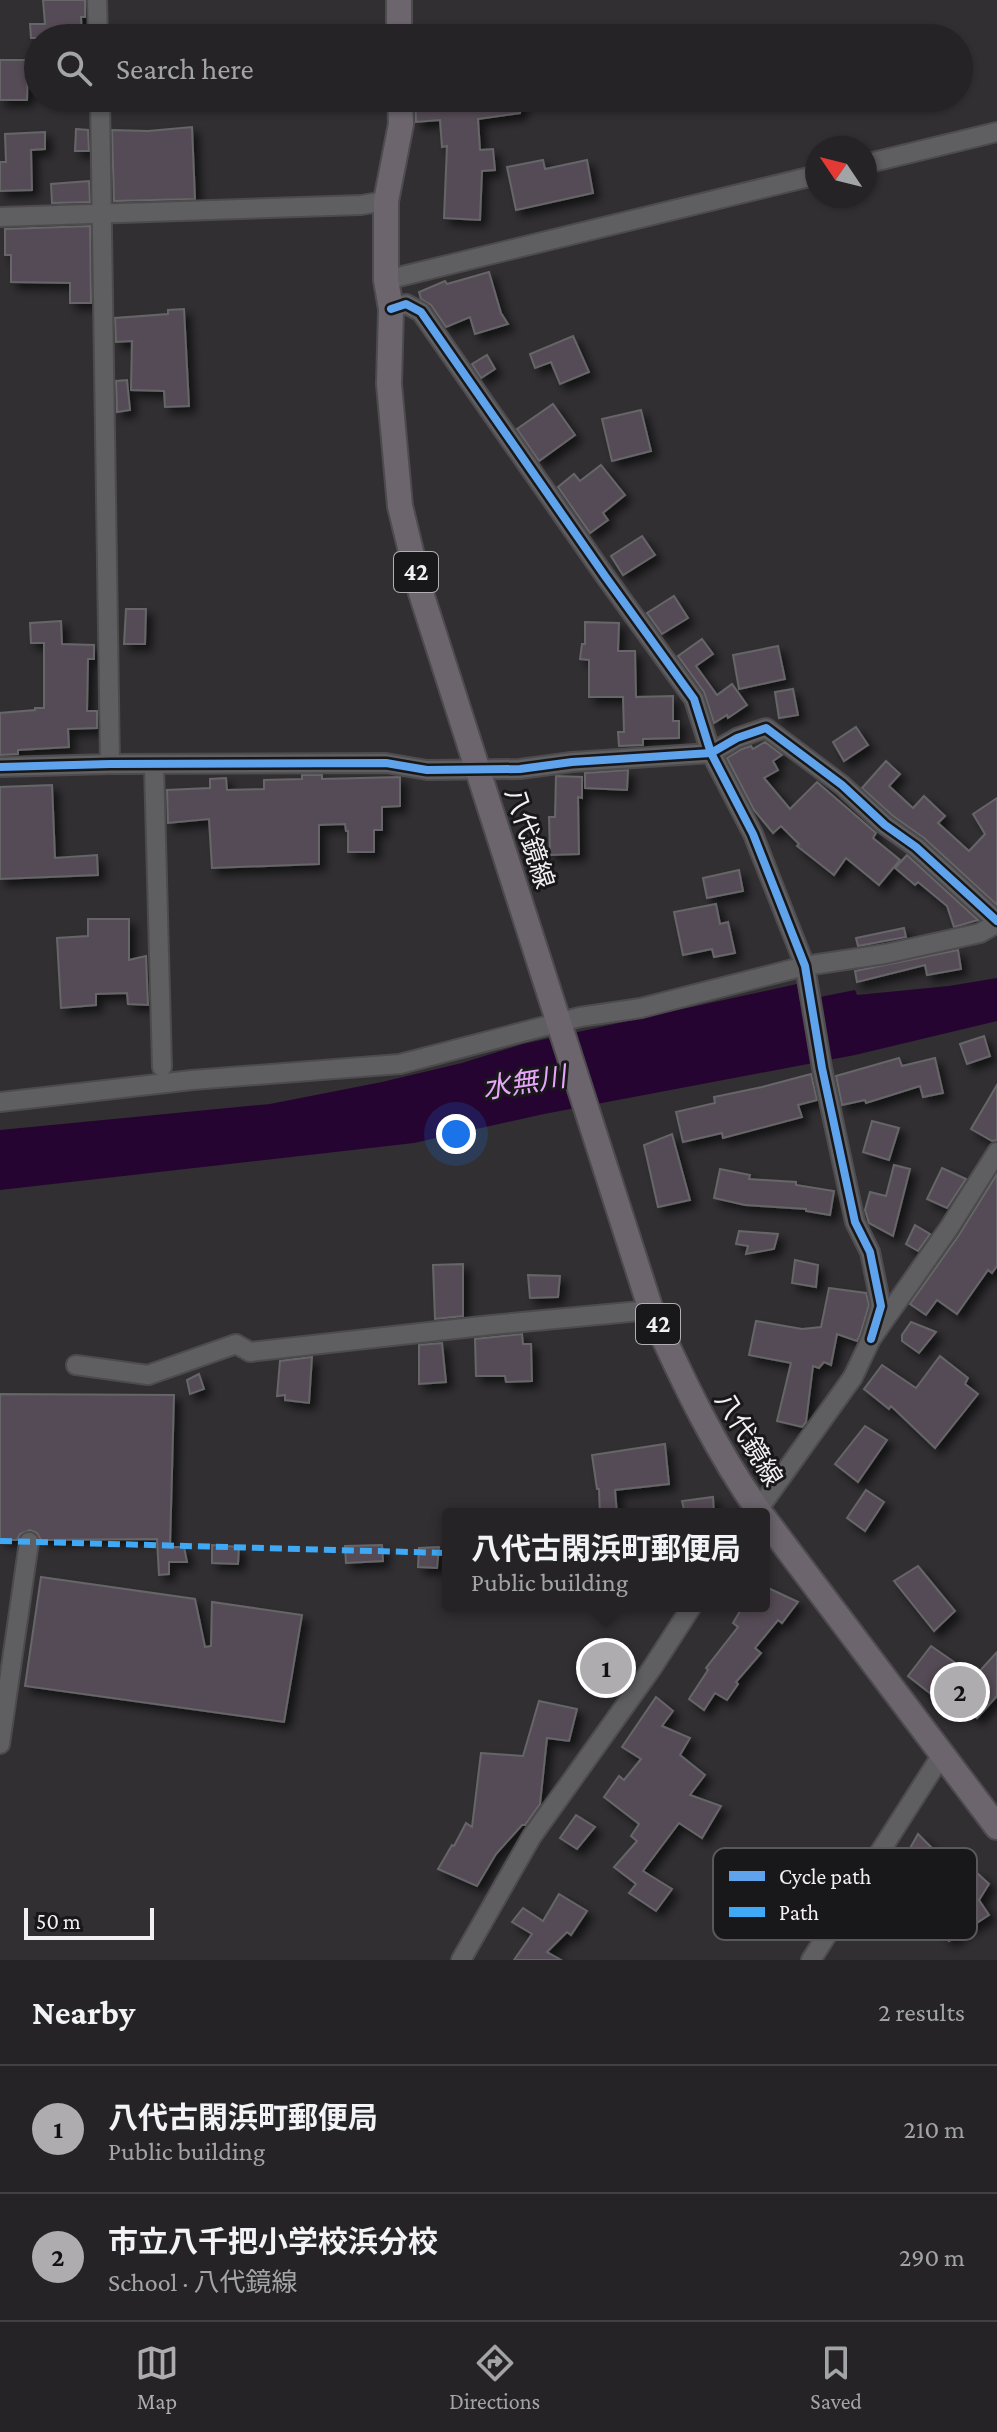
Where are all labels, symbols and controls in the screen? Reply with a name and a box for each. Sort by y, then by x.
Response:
search box [24,24,973,112]
icon: search [52,46,96,90]
text: Search here [116,52,254,85]
north arrow [805,136,877,208]
road number: 42 [394,552,438,592]
street label: 八代鏡線 [500,784,559,892]
water label: 水無川 [480,1060,571,1104]
your location [436,1114,476,1154]
road number: 42 [636,1304,680,1344]
street label: 八代鏡線 [709,1387,788,1491]
popup [442,1508,770,1612]
text: 八代古閑浜町郵便局 [471,1532,741,1565]
text: Public building [471,1568,628,1597]
pin: 1 [580,1638,632,1698]
pin: 2 [934,1662,986,1722]
legend [713,1848,977,1940]
text: Cycle path [779,1864,871,1889]
text: Path [779,1900,819,1925]
scale bar [24,1904,154,1940]
text: 50 m [36,1909,81,1934]
text: Nearby [32,1994,135,2031]
text: 2 results [878,1998,965,2027]
text: 八代古閑浜町郵便局 [108,2101,378,2134]
text: 1 [53,2115,63,2144]
text: 210 m [904,2115,965,2144]
text: Public building [108,2137,265,2166]
text: 市立八千把小学校浜分校 [108,2225,438,2258]
text: 2 [51,2243,65,2272]
text: 290 m [899,2243,965,2272]
text: School · 八代鏡線 [108,2268,297,2297]
tab: Map [135,2341,179,2414]
tab: Directions [449,2341,540,2414]
tab: Saved [810,2341,862,2414]

